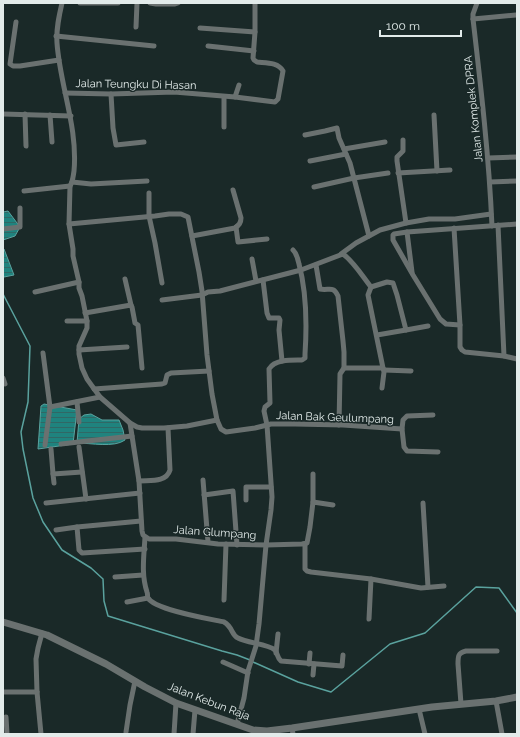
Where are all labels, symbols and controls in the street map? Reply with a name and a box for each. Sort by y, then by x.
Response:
scale bar [380,12,461,38]
text: 100 m [386,19,420,33]
street label: Jalan Komplek DPRA [461,55,486,163]
street label: Jalan Teungku Di Hasan [75,77,196,92]
street label: Jalan Bak Geulumpang [276,409,394,426]
street label: Jalan Glumpang [173,523,257,542]
street label: Jalan Kebun Raja [166,680,252,723]

